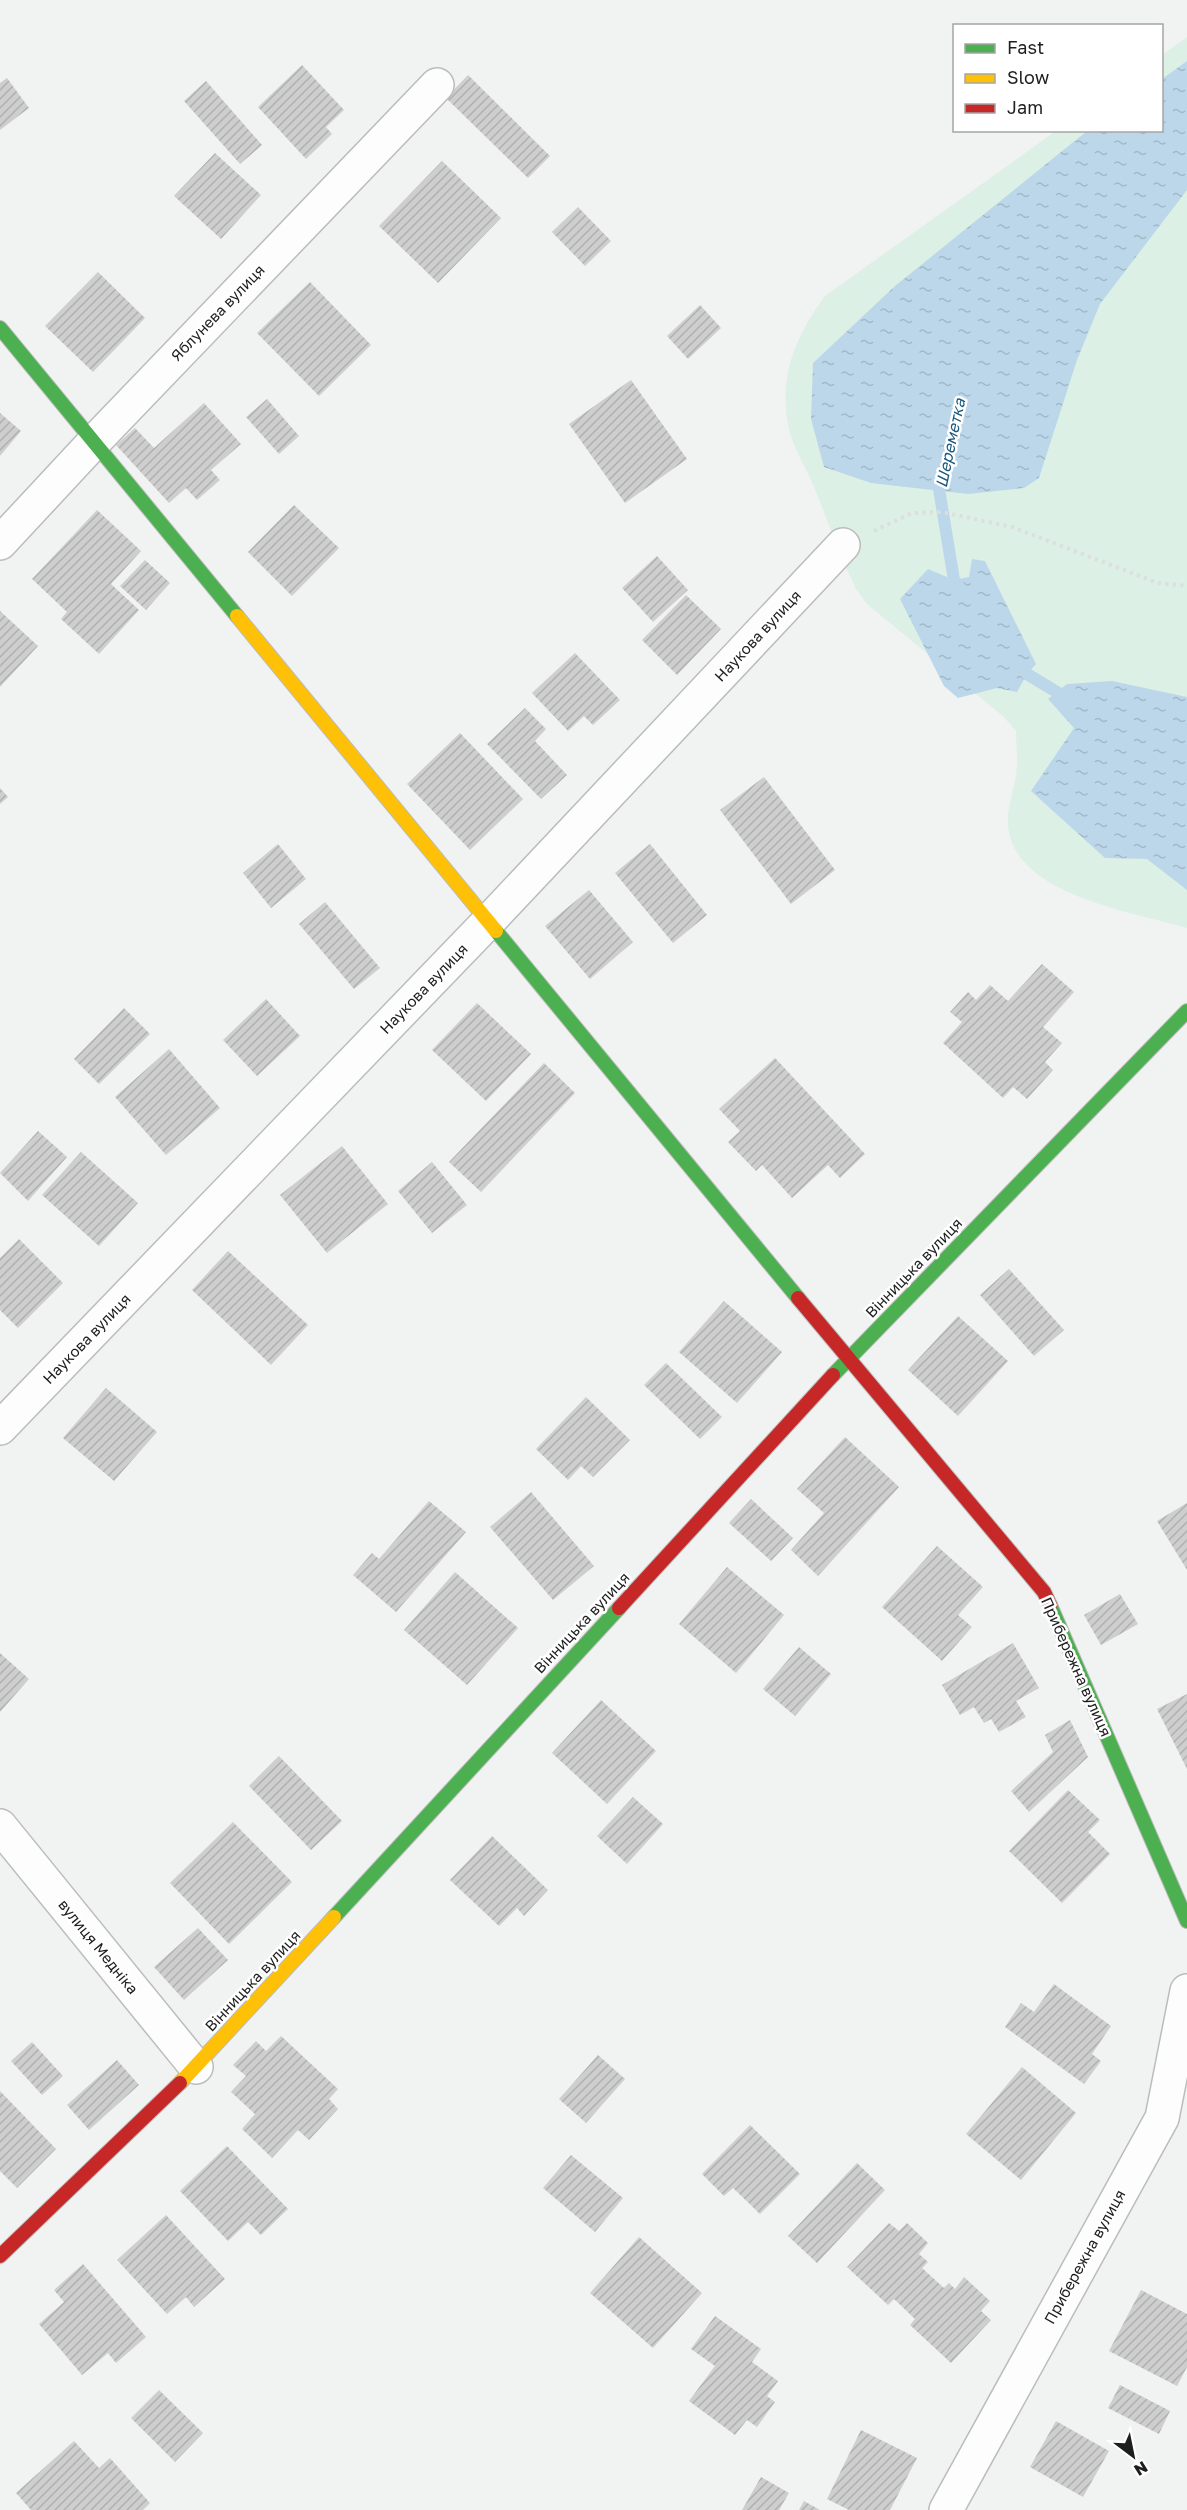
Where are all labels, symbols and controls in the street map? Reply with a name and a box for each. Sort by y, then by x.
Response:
legend [953,24,1163,132]
text: Fast [1007,36,1044,58]
text: Slow [1007,66,1050,88]
text: Jam [1007,96,1043,118]
street label: Яблунева вулиця [167,260,268,364]
water label: Шереметка [931,396,969,489]
street label: Наукова вулиця [710,586,804,685]
street label: Наукова вулиця [376,940,471,1037]
street label: Вінницька вулиця [861,1214,965,1321]
street label: Наукова вулиця [39,1290,134,1387]
street label: Вінницька вулиця [530,1568,633,1677]
street label: Прибережна вулиця [1038,1594,1116,1739]
street label: вулиця Медніка [55,1895,142,1997]
street label: Вінницька вулиця [201,1926,304,2035]
street label: Прибережна вулиця [1040,2186,1128,2327]
north arrow [1103,2426,1163,2486]
text: N [1130,2457,1151,2480]

